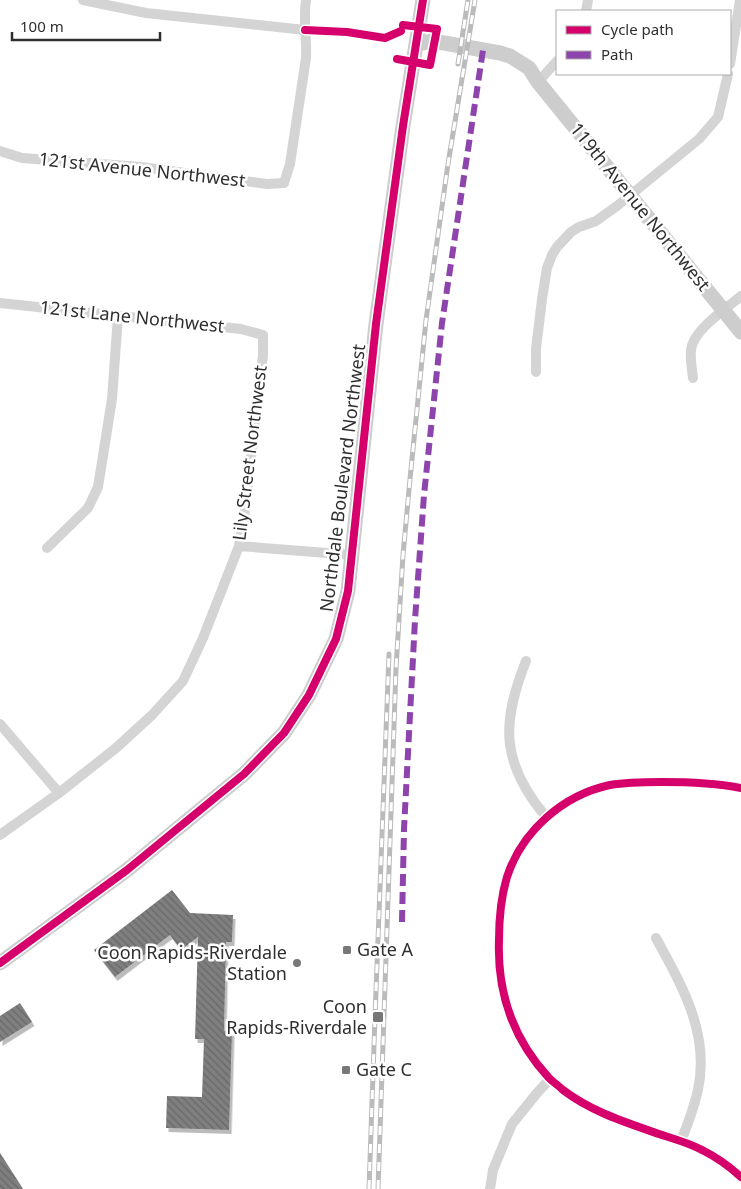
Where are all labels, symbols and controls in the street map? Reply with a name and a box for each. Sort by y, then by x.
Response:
scale bar [12,10,160,42]
legend [556,10,731,75]
text: 100 m [20,16,64,36]
text: Cycle path [601,19,674,39]
text: Path [601,44,633,64]
street label: 119th Avenue Northwest [565,117,717,296]
street label: 121st Avenue Northwest [38,146,247,192]
street label: 121st Lane Northwest [39,294,226,338]
street label: Northdale Boulevard Northwest [314,342,370,613]
street label: Lily Street Northwest [226,363,272,542]
place label: Gate A [357,937,414,961]
place label: Coon Rapids-Riverdale Station [97,940,287,985]
marker: Gate A [341,944,353,956]
marker: Coon Rapids-Riverdale Station [291,957,303,969]
place label: Coon Rapids-Riverdale [226,994,367,1039]
marker: Coon Rapids-Riverdale [371,1010,385,1024]
place label: Gate C [356,1057,412,1081]
marker: Gate C [340,1064,352,1076]

